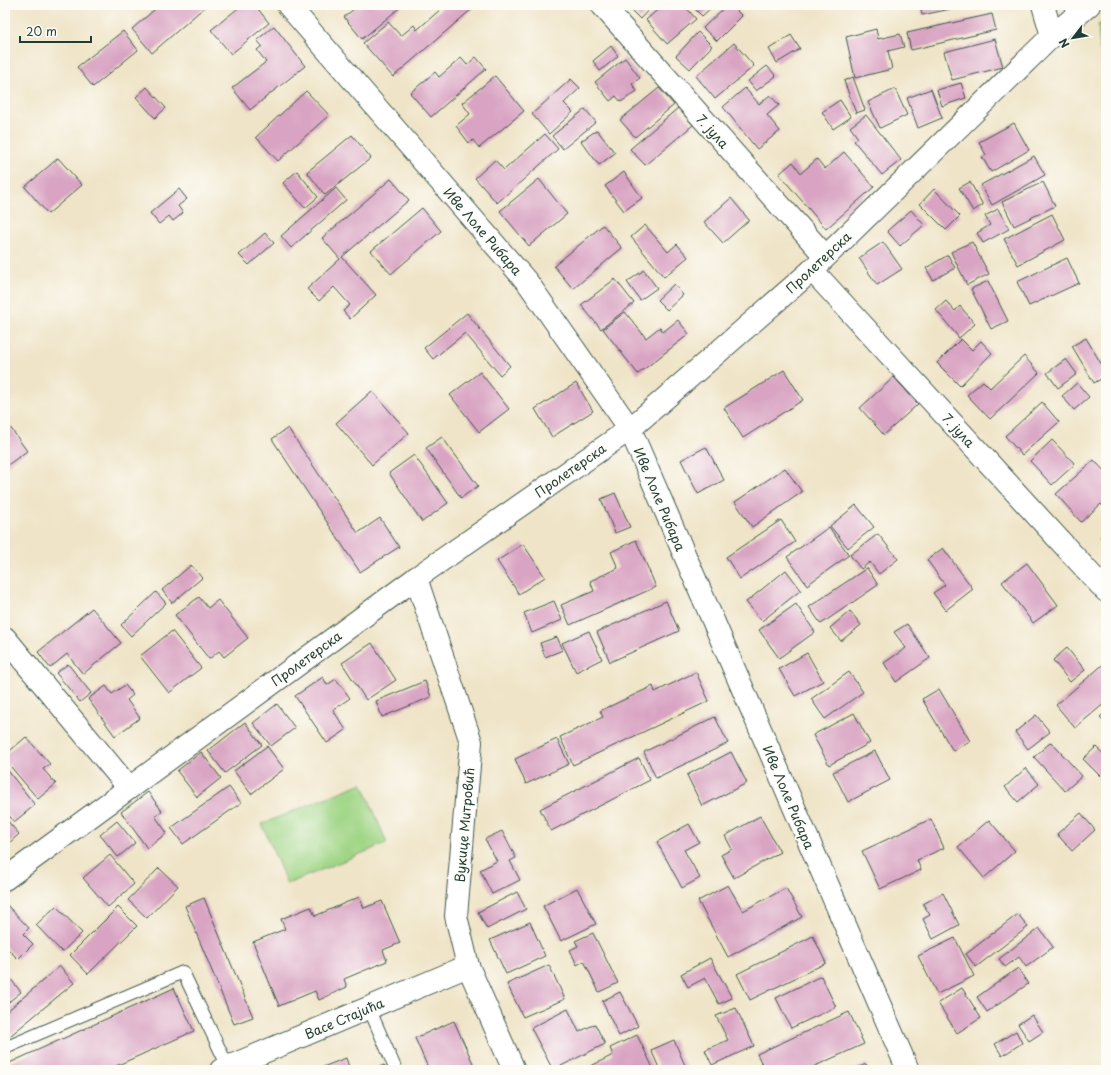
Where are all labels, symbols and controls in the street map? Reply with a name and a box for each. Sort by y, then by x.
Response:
scale bar [20,18,91,44]
north arrow [1053,18,1093,58]
text: 20 m [26,22,57,40]
text: N [1054,35,1074,52]
street label: 7. јула [693,110,734,153]
street label: Иве Лоле Рибара [439,183,527,280]
street label: Пролетерска [781,226,856,297]
street label: 7. јула [939,409,980,452]
street label: Пролетерска [531,438,610,502]
street label: Иве Лоле Рибара [630,444,691,555]
street label: Пролетерска [267,625,346,690]
street label: Иве Лоле Рибара [759,742,820,853]
street label: Вукице Митровић [450,767,478,883]
street label: Васе Стајића [301,992,387,1043]

